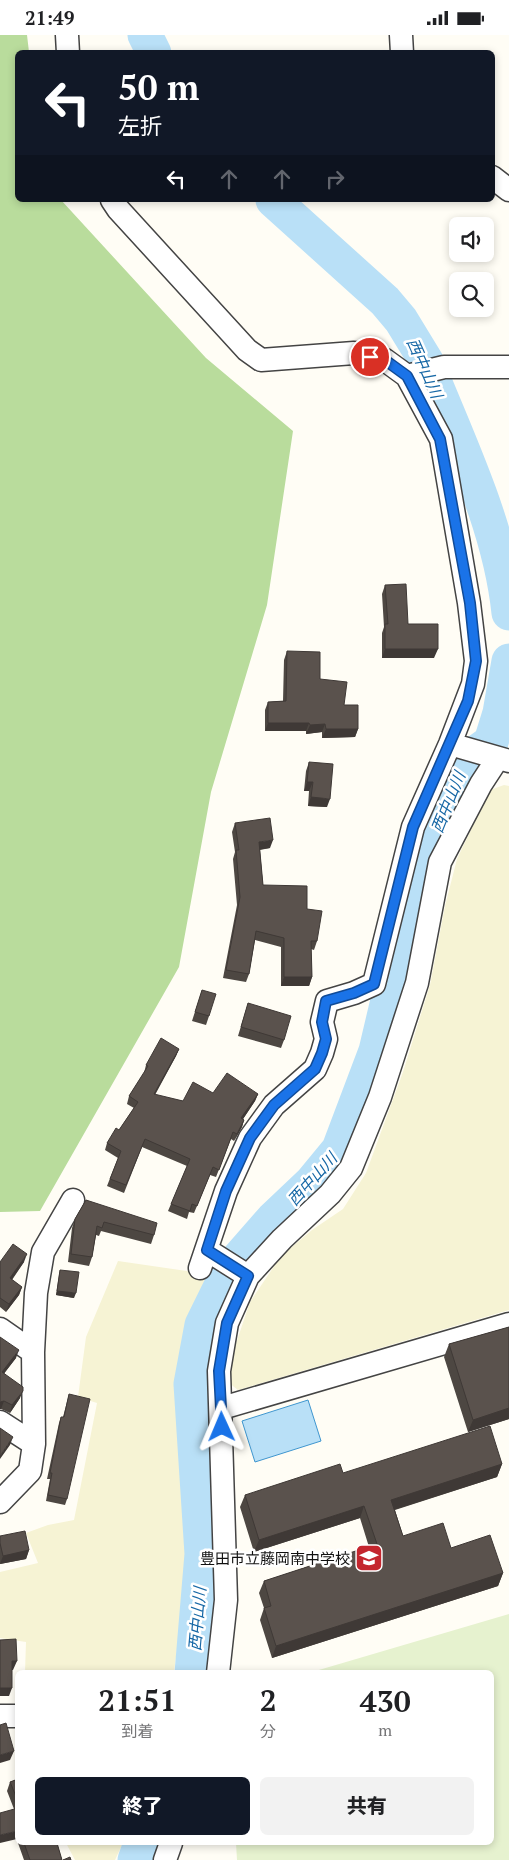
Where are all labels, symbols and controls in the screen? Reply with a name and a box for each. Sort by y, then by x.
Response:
text: 21:49 [25,5,74,30]
text: 50 m [118,64,199,110]
icon: left [35,70,100,135]
text: 左折 [118,111,162,140]
icon: left [162,165,190,193]
icon: ahead [215,165,243,193]
icon: ahead [268,165,296,193]
icon: right [321,165,349,193]
map controls [449,217,494,317]
button: sound [449,217,494,262]
button: search [449,272,494,317]
water label: 西中山川 [402,334,449,404]
pin [349,336,391,378]
icon: arrive [356,343,384,371]
water label: 西中山川 [426,766,471,836]
water label: 西中山川 [282,1146,343,1210]
position arrow [195,1400,247,1452]
school or university icon: 豊田市立藤岡南中学校 [354,1543,384,1573]
place label: 豊田市立藤岡南中学校 [200,1548,350,1568]
water label: 西中山川 [183,1584,211,1652]
text: 21:51 [98,1680,176,1720]
text: 2 [260,1680,277,1720]
text: 430 [360,1681,411,1721]
text: m [378,1719,392,1741]
text: 到着 [121,1720,153,1742]
text: 分 [260,1720,276,1742]
button: 終了 [35,1777,250,1835]
button: 共有 [260,1777,474,1835]

